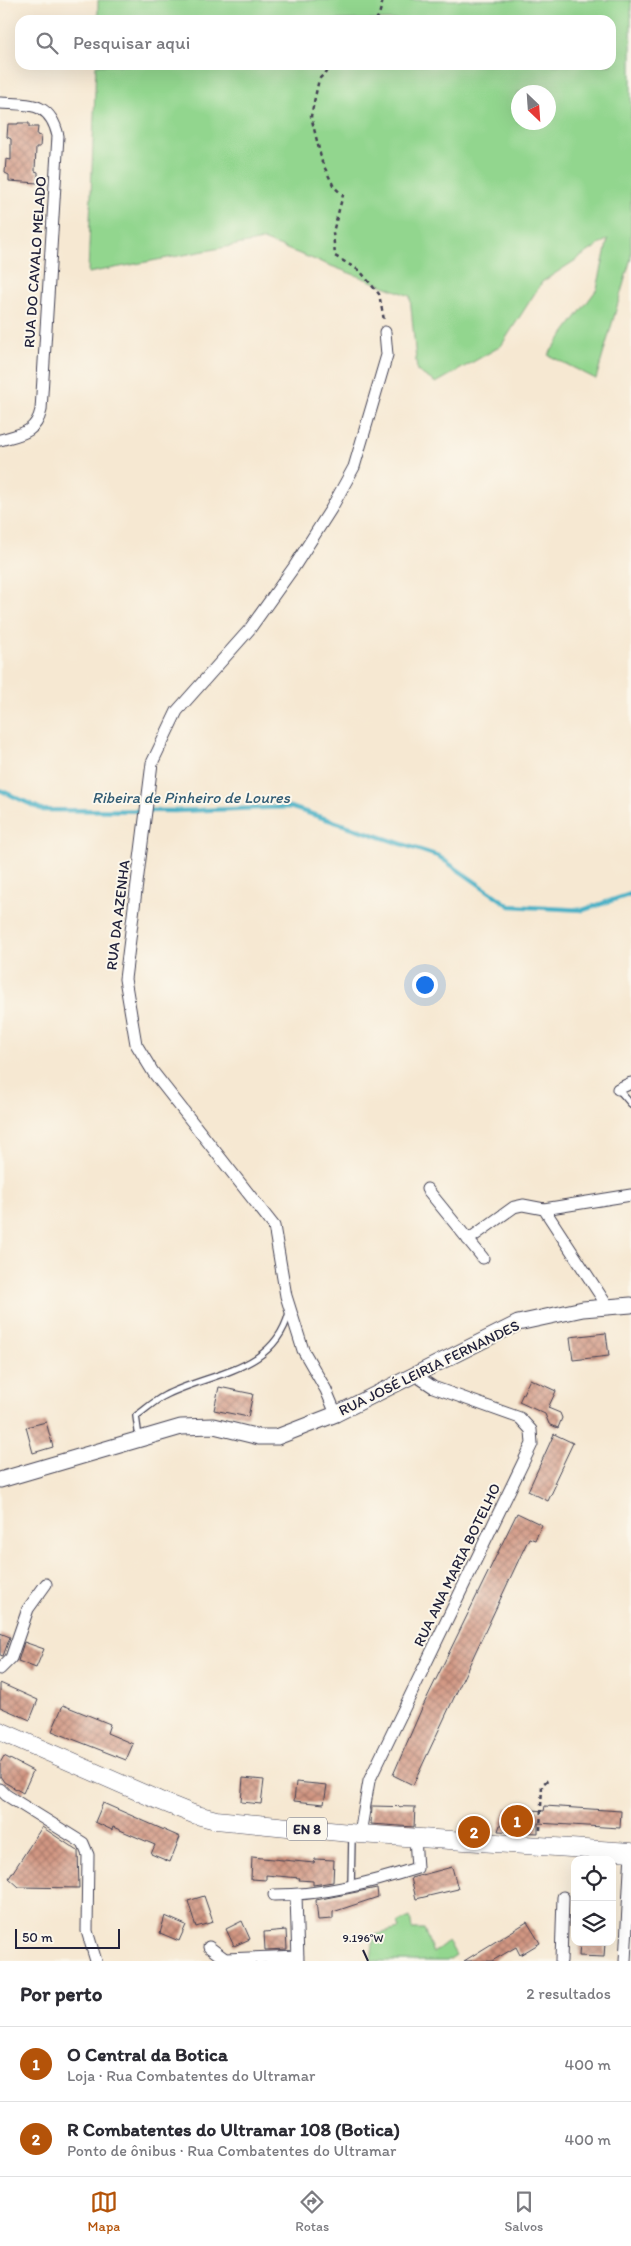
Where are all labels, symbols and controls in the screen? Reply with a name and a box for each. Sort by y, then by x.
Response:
search box [15,15,616,70]
icon: search [33,29,61,57]
text: Pesquisar aqui [73,31,190,54]
north arrow [511,85,556,130]
street label: RUA DO CAVALO MELADO [20,175,50,348]
water label: Ribeira de Pinheiro de Loures [92,788,291,807]
street label: RUA DA AZENHA [102,858,134,971]
your location [412,972,438,998]
street label: RUA JOSÉ LEIRIA FERNANDES [336,1316,522,1420]
street label: RUA ANA MARIA BOTELHO [410,1480,504,1650]
pin: 1 [501,1802,533,1840]
pin: 2 [458,1813,490,1851]
road number: EN 8 [287,1818,327,1840]
map controls [571,1856,616,1946]
button: locate [571,1856,616,1901]
button: layers [571,1901,616,1946]
scale bar [15,1926,120,1949]
text: 50 m [22,1929,53,1946]
text: 9.196°W [342,1931,384,1945]
text: Por perto [20,1981,102,2006]
text: 2 resultados [526,1984,611,2003]
text: O Central da Botica [67,2043,228,2066]
text: 1 [32,2055,40,2074]
text: 400 m [565,2055,611,2074]
text: Loja · Rua Combatentes do Ultramar [67,2066,315,2085]
text: R Combatentes do Ultramar 108 (Botica) [67,2118,400,2141]
text: 2 [32,2130,40,2149]
text: 400 m [565,2130,611,2149]
text: Ponto de ônibus · Rua Combatentes do Ultramar [67,2141,396,2160]
tab: Mapa [88,2188,120,2235]
tab: Rotas [295,2188,329,2235]
tab: Salvos [504,2188,543,2235]

